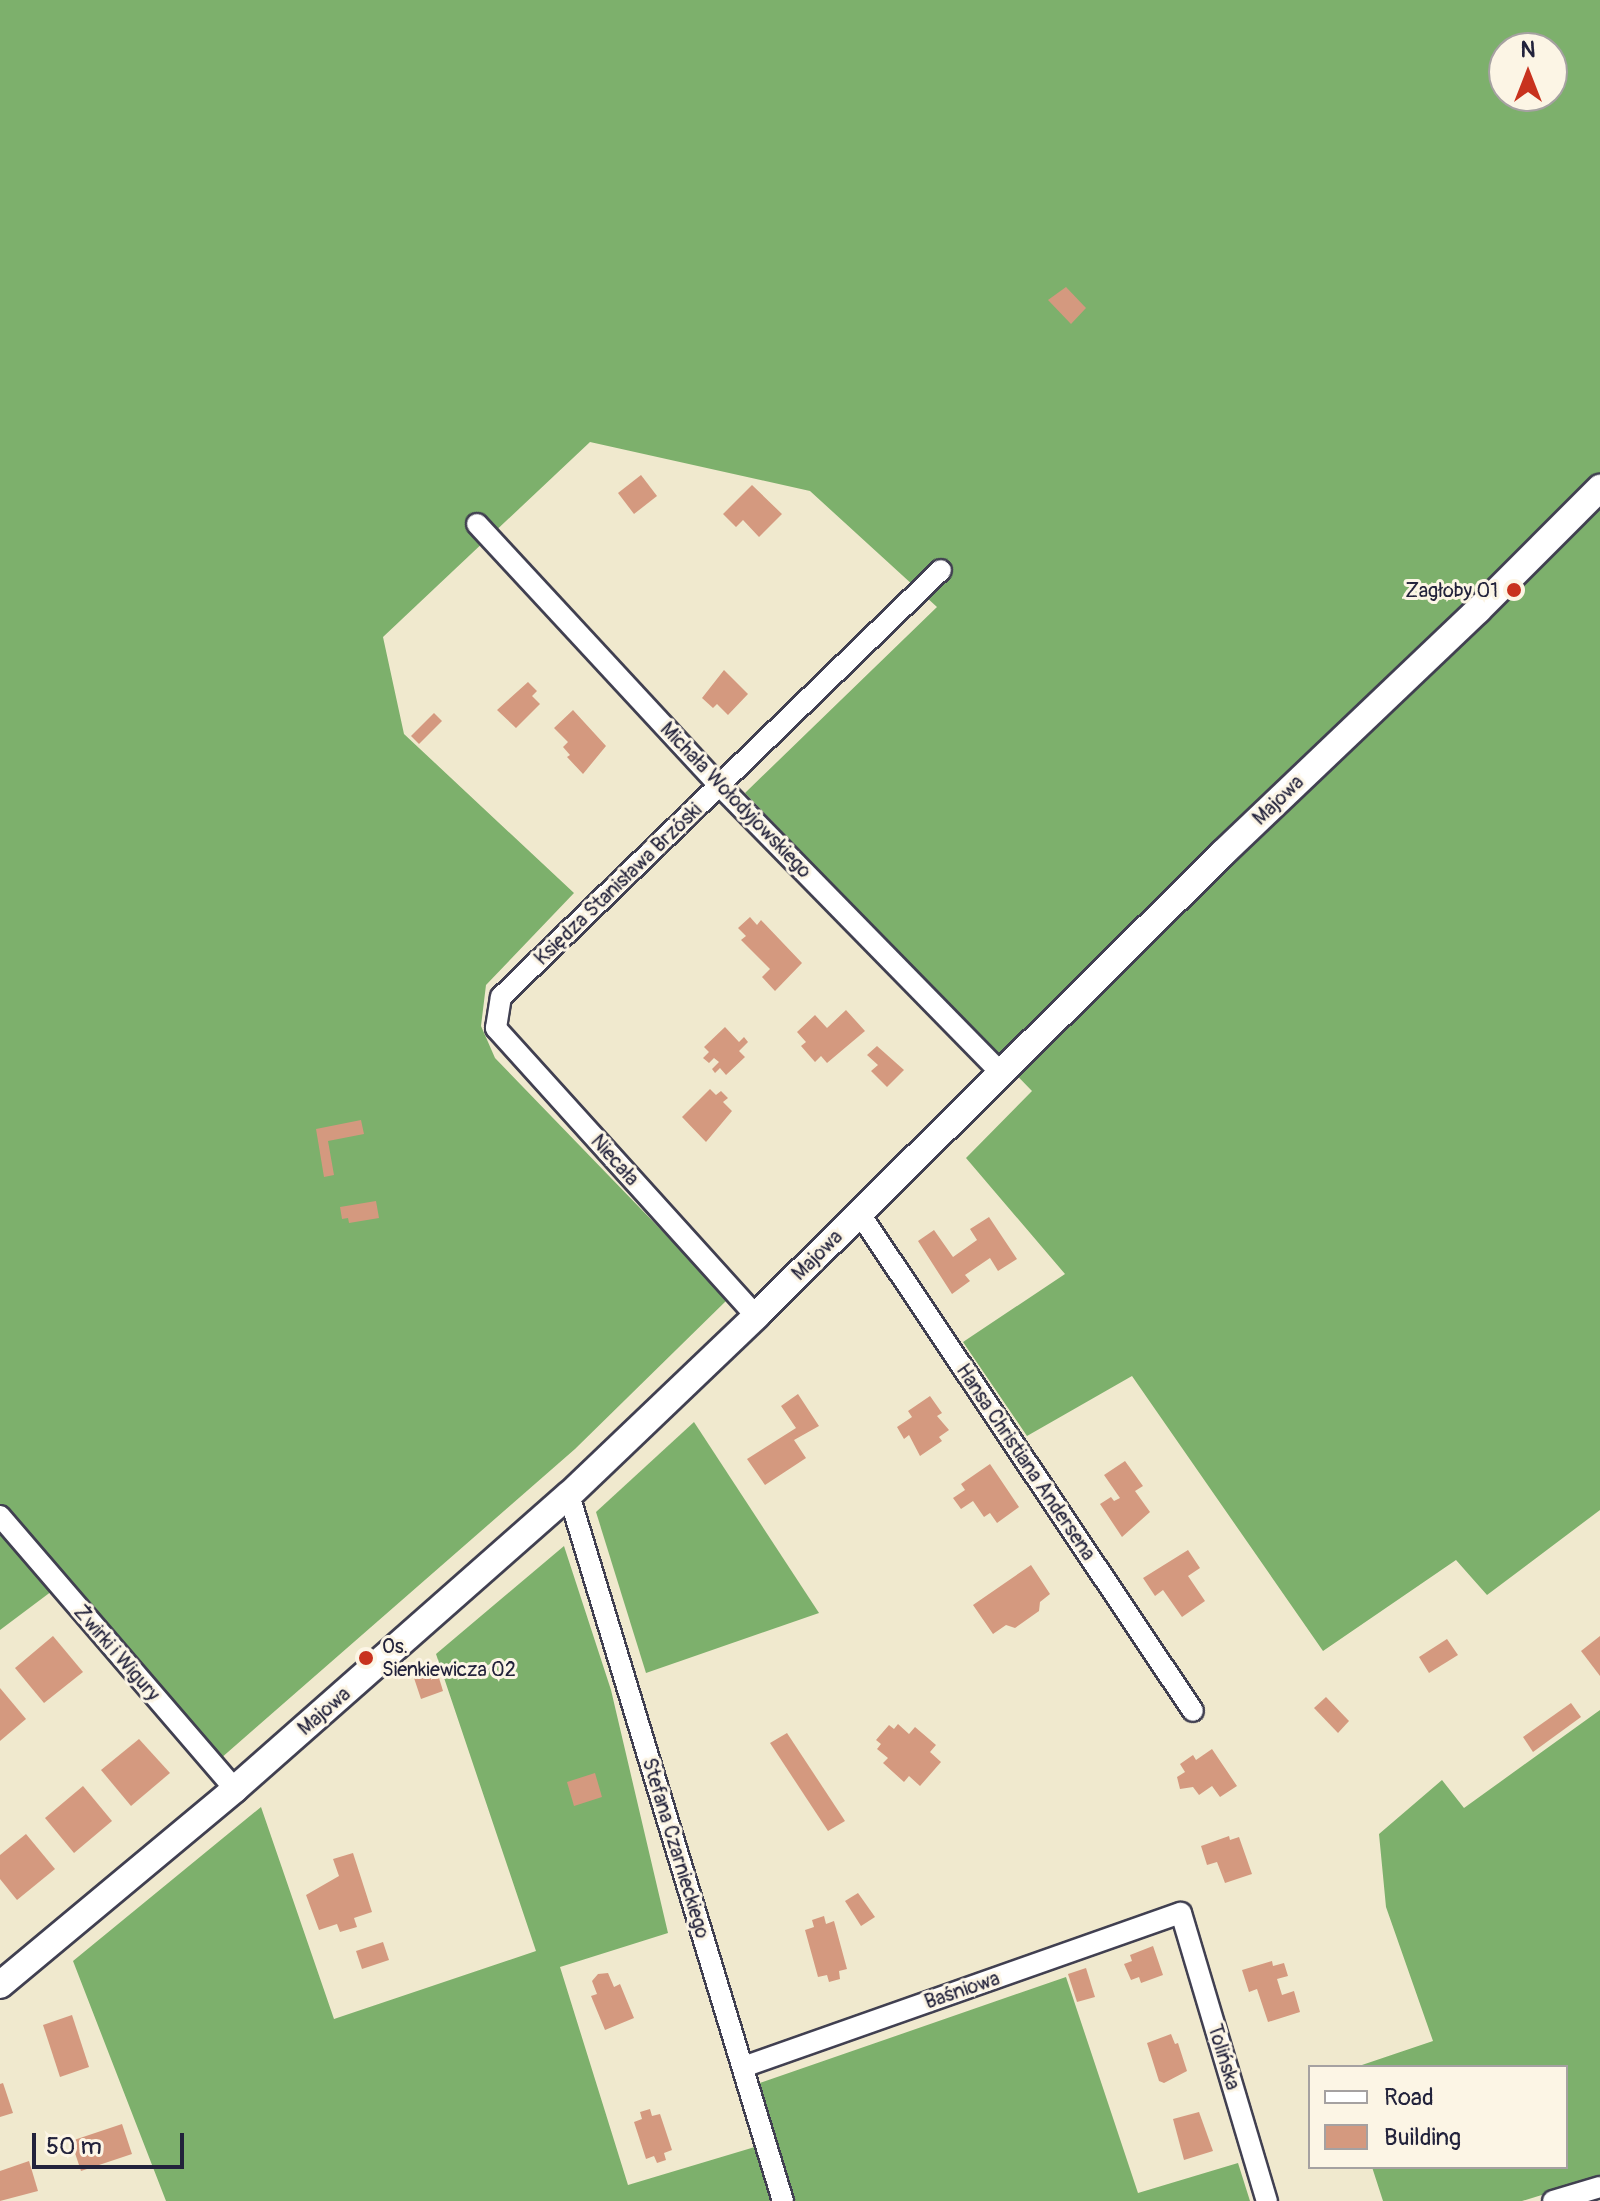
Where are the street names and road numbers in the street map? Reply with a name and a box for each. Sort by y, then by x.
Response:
street label: Michała Wołodyjowskiego [655,717,817,883]
street label: Majowa [1247,770,1309,830]
street label: Księdza Stanisława Brzóski [529,798,707,970]
street label: Niecała [586,1129,644,1191]
street label: Majowa [787,1225,847,1285]
street label: Hansa Christiana Andersena [951,1359,1101,1565]
street label: Żwirki i Wigury [69,1600,165,1706]
street label: Majowa [293,1682,355,1740]
street label: Stefana Czarnieckiego [637,1755,715,1941]
street label: Baśniowa [921,1966,1003,2014]
street label: Tolińska [1203,2021,1245,2093]

